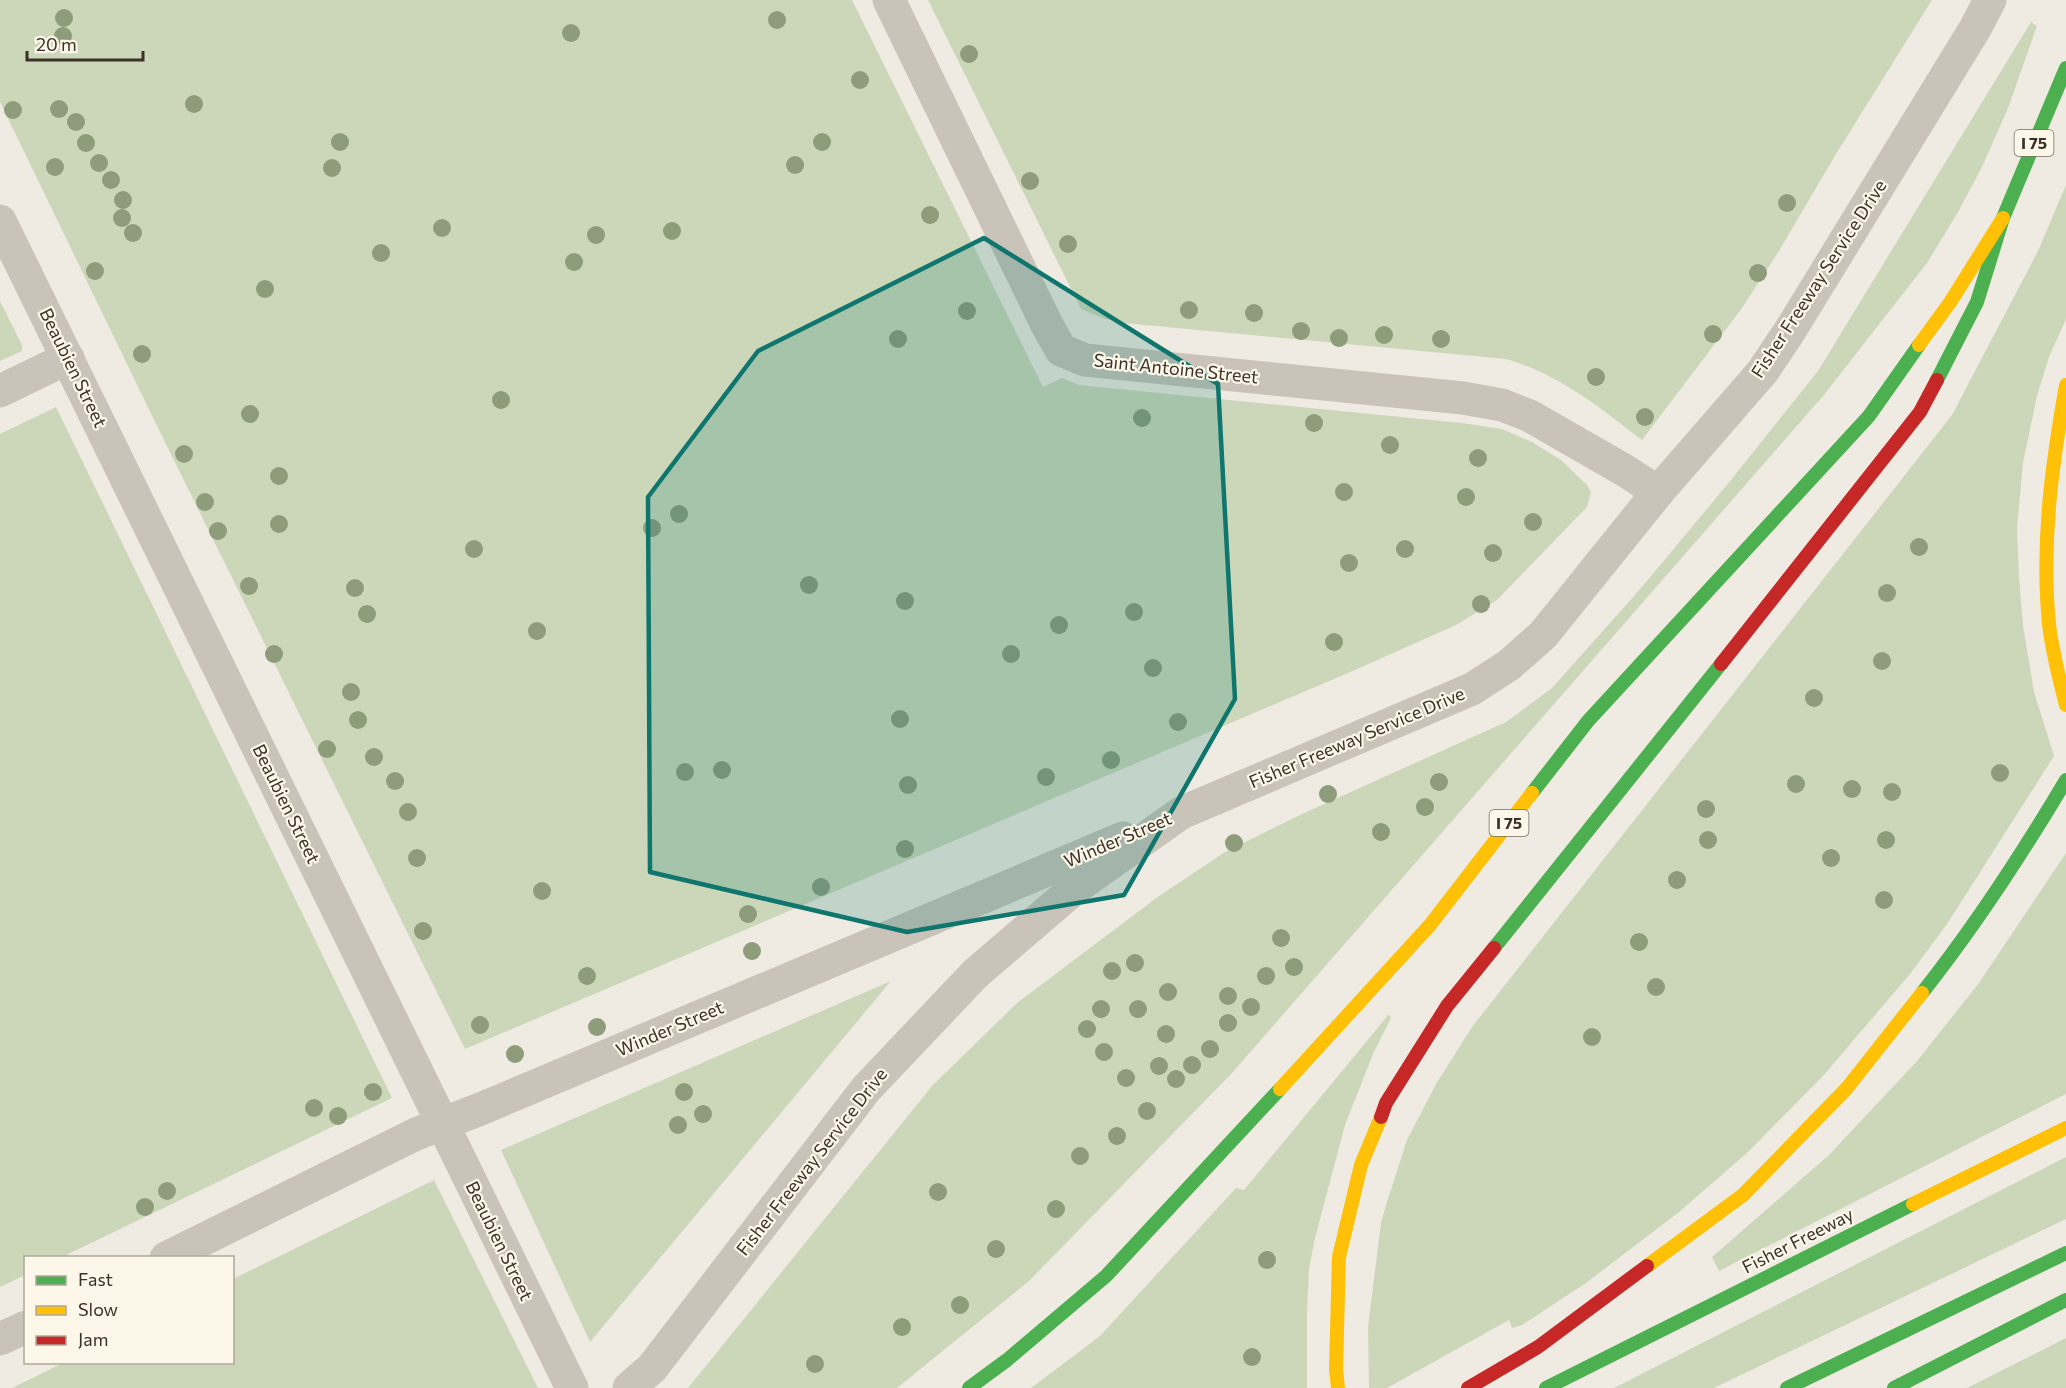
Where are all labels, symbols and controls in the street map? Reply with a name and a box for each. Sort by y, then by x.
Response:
scale bar [27,24,142,62]
text: 20 m [36,33,77,55]
road number: I 75 [2014,130,2054,156]
street label: Fisher Freeway Service Drive [1746,175,1891,382]
street label: Beaubien Street [36,304,112,431]
street label: Saint Antoine Street [1093,348,1259,388]
street label: Fisher Freeway Service Drive [1246,682,1468,793]
street label: Beaubien Street [249,740,325,867]
street label: Winder Street [1061,807,1175,872]
road number: I 75 [1490,810,1528,836]
street label: Winder Street [613,996,727,1061]
street label: Fisher Freeway Service Drive [731,1063,891,1260]
street label: Beaubien Street [462,1177,538,1304]
street label: Fisher Freeway [1738,1203,1857,1278]
legend [24,1256,234,1364]
text: Fast [78,1268,113,1290]
text: Slow [78,1298,118,1320]
text: Jam [78,1328,108,1350]

